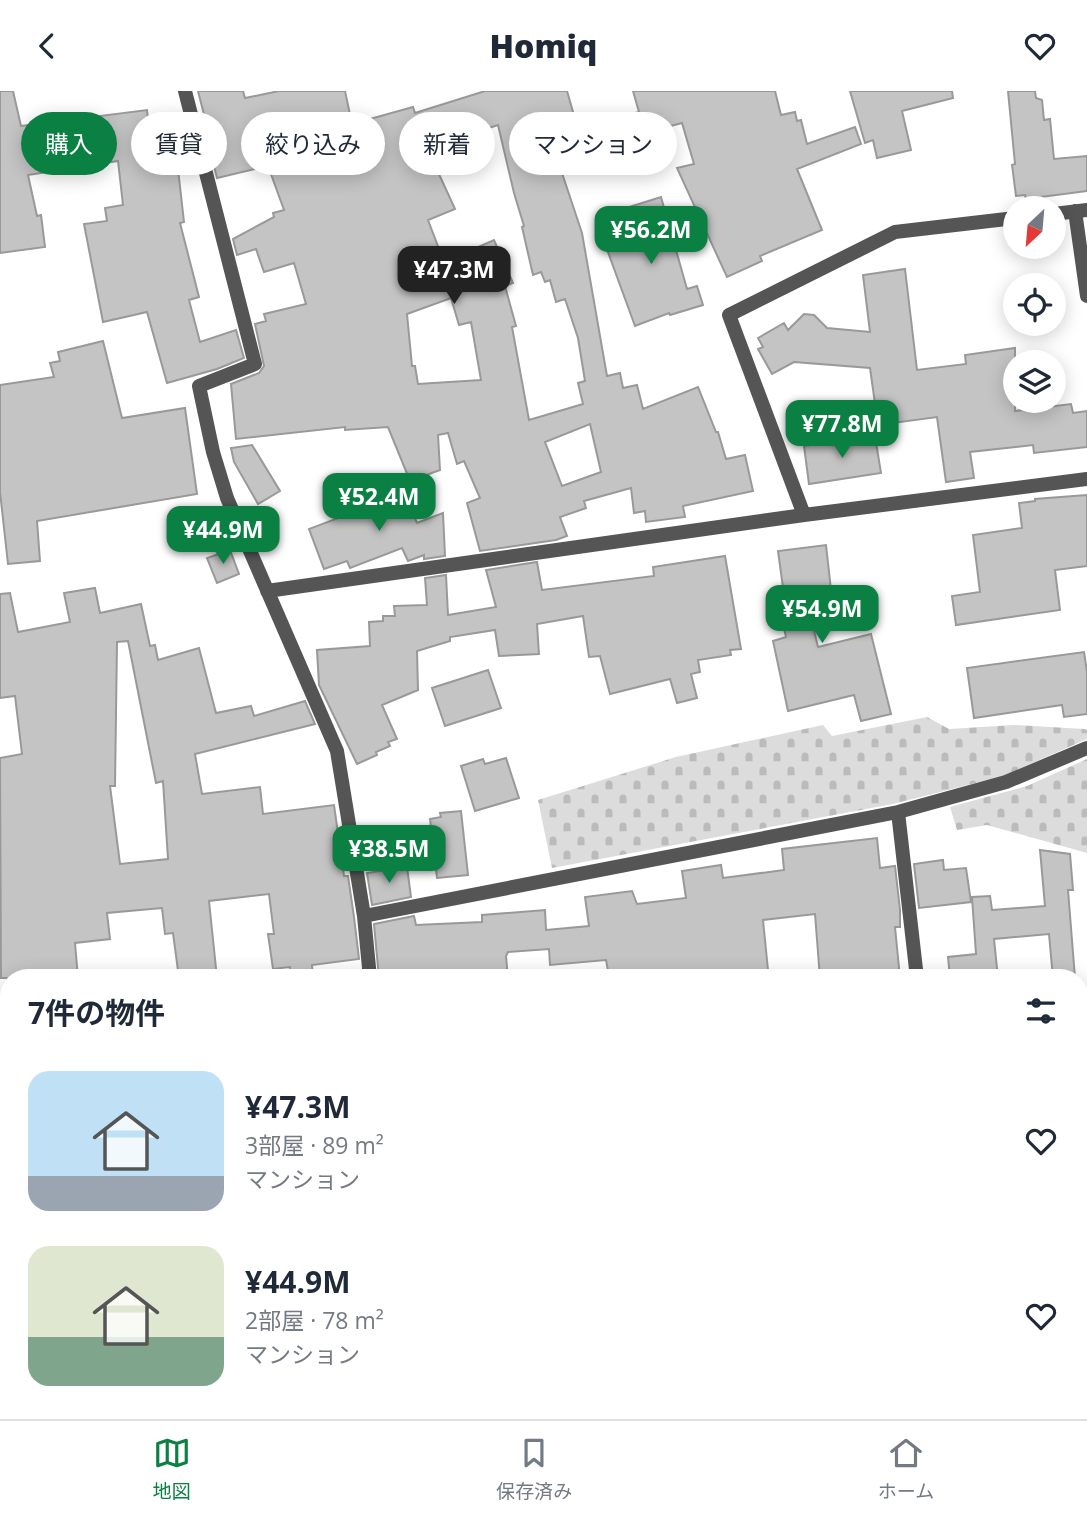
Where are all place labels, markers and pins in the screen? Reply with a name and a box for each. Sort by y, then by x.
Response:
pin: ¥56.2M [594,207,708,266]
pin: ¥47.3M [397,247,511,306]
pin: ¥77.8M [785,401,899,460]
pin: ¥52.4M [322,473,436,533]
pin: ¥44.9M [166,507,280,566]
pin: ¥54.9M [765,585,879,645]
pin: ¥38.5M [332,825,446,885]

